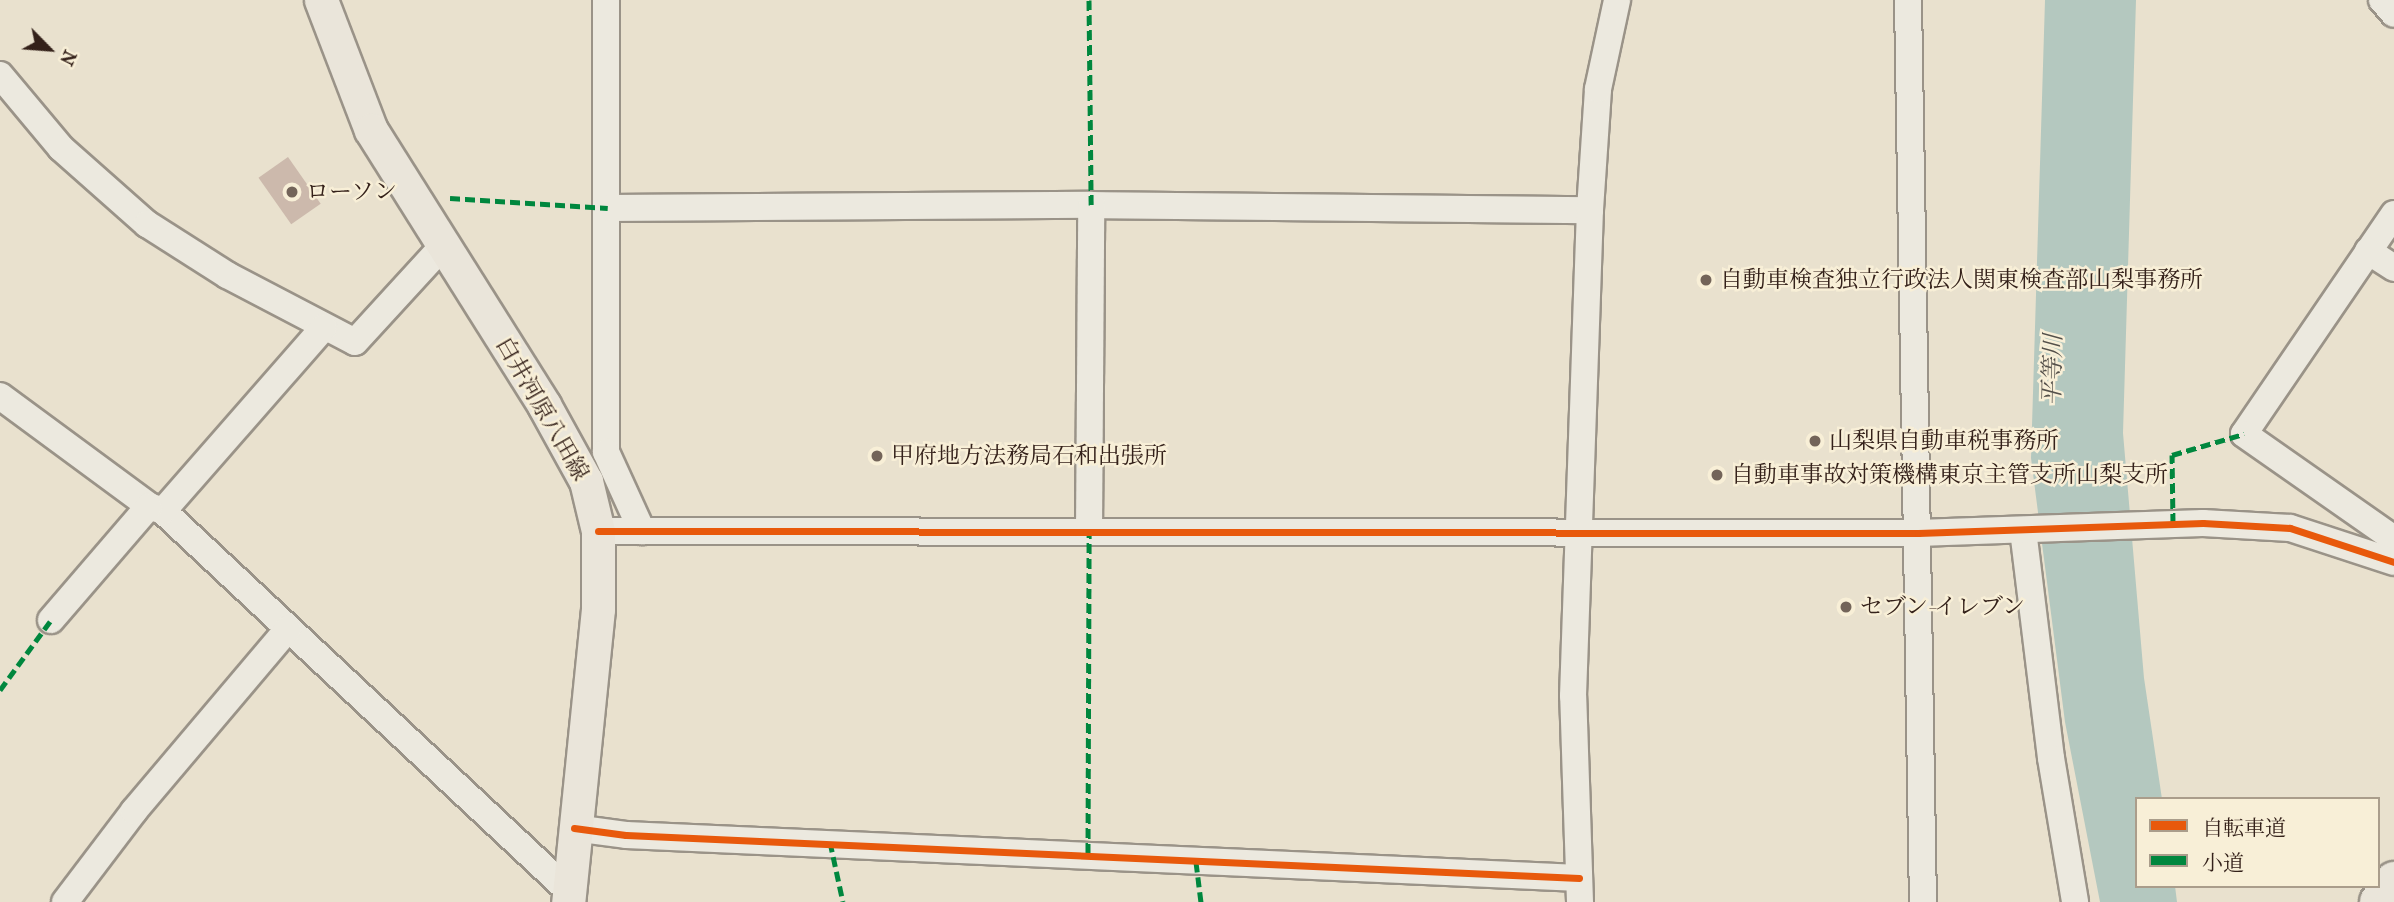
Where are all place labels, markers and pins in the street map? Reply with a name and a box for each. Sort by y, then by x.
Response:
place label: ローソン [306,178,398,206]
marker: ローソン [284,184,300,200]
place label: 自動車検査独立行政法人関東検査部山梨事務所 [1720,266,2203,294]
marker: 自動車検査独立行政法人関東検査部山梨事務所 [1698,272,1714,288]
place label: 山梨県自動車税事務所 [1829,427,2059,455]
marker: 山梨県自動車税事務所 [1807,433,1823,449]
place label: 甲府地方法務局石和出張所 [891,442,1167,470]
marker: 甲府地方法務局石和出張所 [869,448,885,464]
place label: 自動車事故対策機構東京主管支所山梨支所 [1731,461,2168,489]
marker: 自動車事故対策機構東京主管支所山梨支所 [1709,467,1725,483]
place label: セブン-イレブン [1860,593,2027,621]
marker: セブン-イレブン [1838,599,1854,615]

